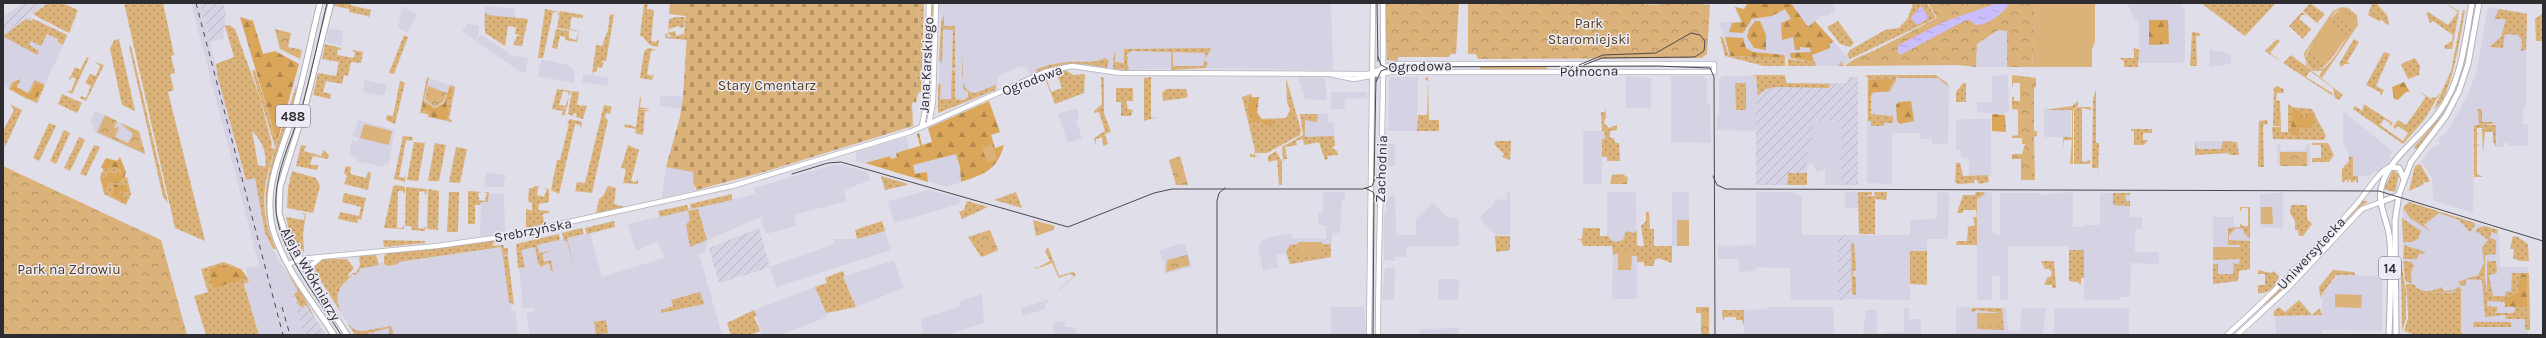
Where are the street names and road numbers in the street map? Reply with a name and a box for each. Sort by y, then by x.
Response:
street label: Jana Karskiego [915,17,938,114]
street label: Ogrodowa [1388,57,1452,76]
street label: Ogrodowa [1000,61,1065,100]
street label: Północna [1559,62,1619,81]
road number: 488 [276,105,310,127]
street label: Zachodnia [1372,135,1391,203]
street label: Uniwersytecka [2273,214,2349,293]
street label: Srebrzyńska [493,215,573,246]
street label: Aleja Włókniarzy [277,224,344,324]
road number: 14 [2379,257,2401,279]

